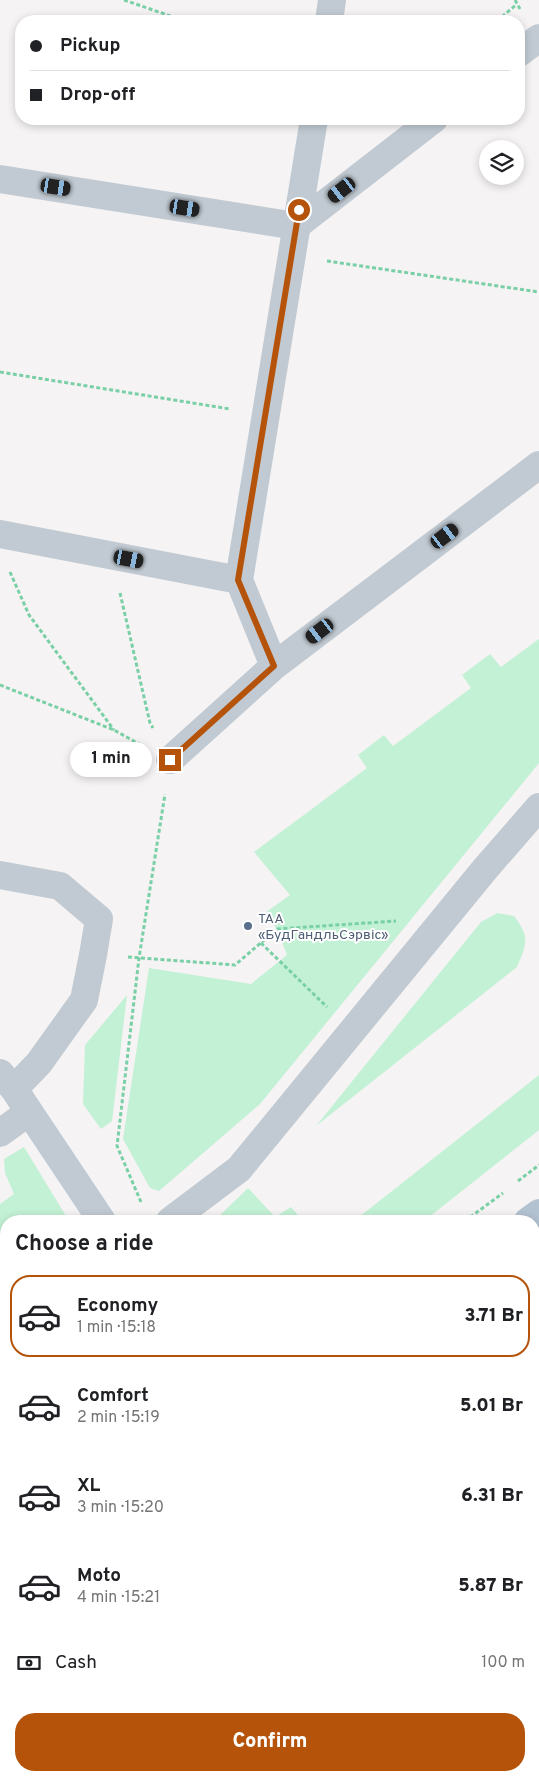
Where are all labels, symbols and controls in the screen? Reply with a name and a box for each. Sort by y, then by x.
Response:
text: Pickup [60,34,120,58]
text: Drop-off [60,83,135,107]
map controls [479,140,524,185]
button: layers [479,140,524,185]
car [325,175,358,205]
car [40,177,71,197]
car [169,198,200,218]
route start [288,199,310,221]
car [428,521,461,551]
car [112,549,145,569]
car [303,616,336,646]
callout: 1 min [70,742,152,778]
text: 1 min [91,749,131,769]
route end [159,749,181,771]
place label: ТАА «БудГандльСэрвіс» [258,911,388,944]
marker: ТАА «БудГандльСэрвіс» [242,920,254,932]
text: Choose a ride [15,1231,153,1258]
icon: car [17,1294,62,1339]
text: Economy [77,1294,158,1318]
text: 3.71 Br [464,1304,523,1328]
text: 1 min · 15:18 [77,1318,156,1338]
icon: car [17,1384,62,1429]
text: Comfort [77,1384,149,1408]
text: 5.01 Br [460,1394,523,1418]
text: 2 min · 15:19 [77,1408,160,1428]
icon: car [17,1474,62,1519]
text: XL [77,1474,100,1498]
text: 6.31 Br [461,1484,523,1508]
text: 3 min · 15:20 [77,1498,164,1518]
icon: car [17,1564,62,1609]
text: Moto [77,1564,121,1588]
text: 5.87 Br [458,1574,523,1598]
text: 4 min · 15:21 [77,1588,160,1608]
icon: cash [15,1649,43,1677]
text: Cash [55,1651,97,1675]
text: 100 m [481,1653,525,1673]
button: Confirm [15,1713,525,1771]

